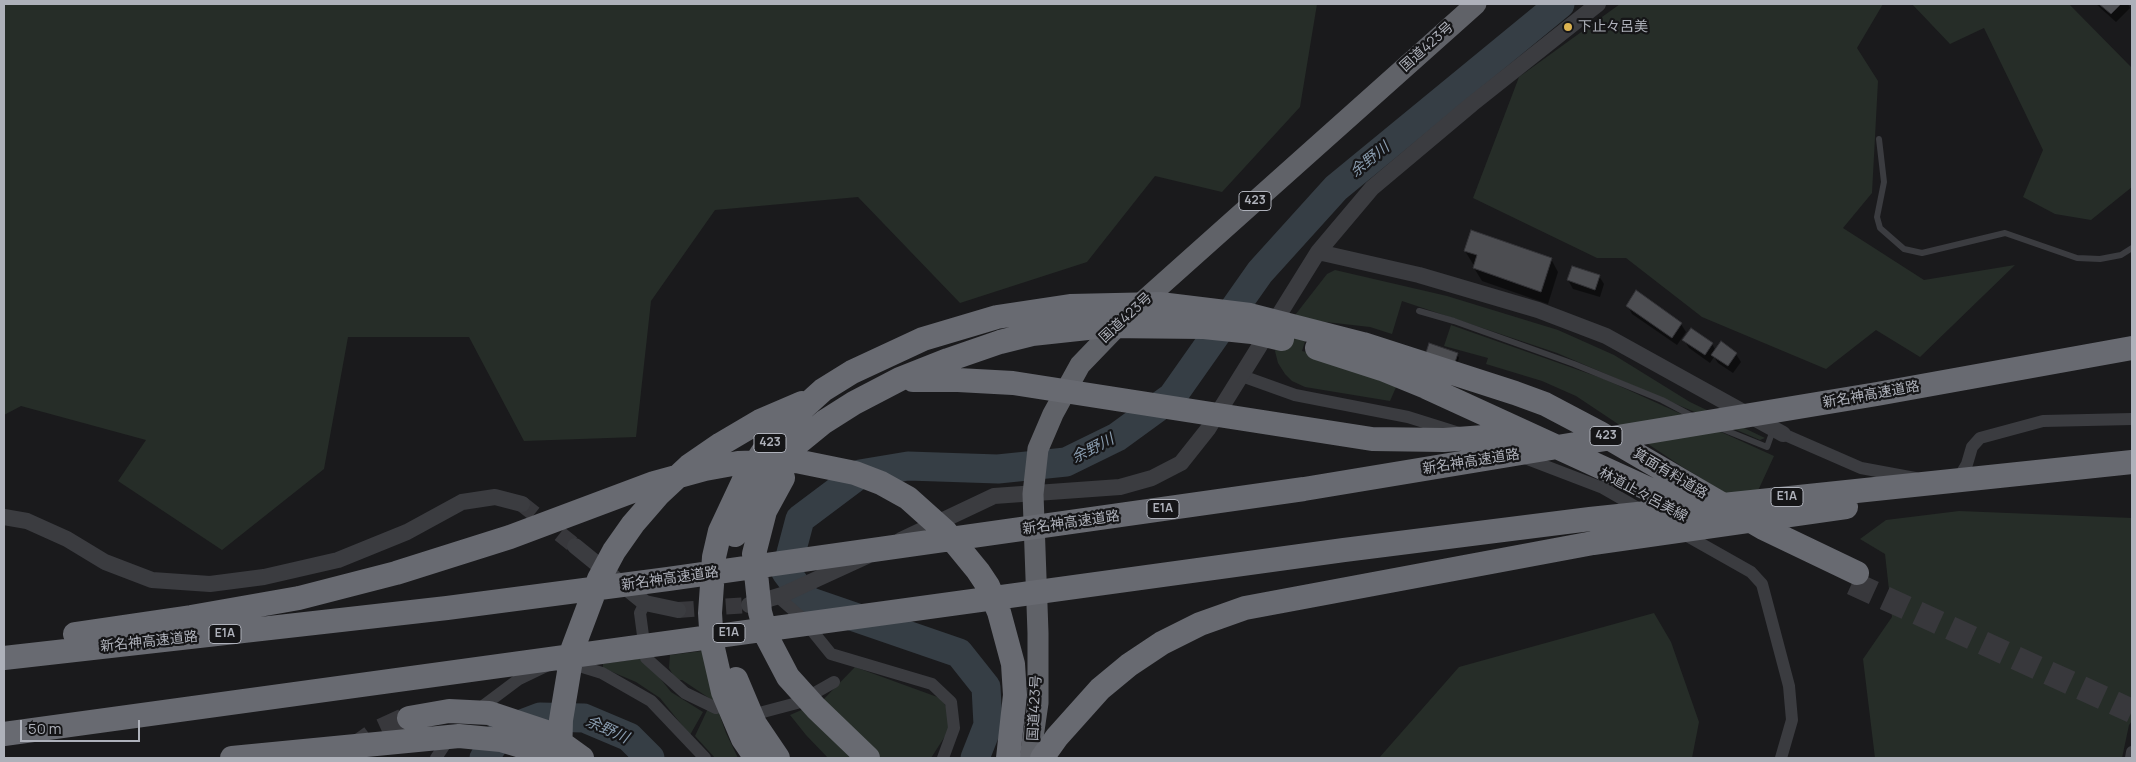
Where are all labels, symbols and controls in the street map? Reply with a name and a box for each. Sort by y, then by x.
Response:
street label: 国道423号 [1397,19,1457,75]
place label: 下止々呂美 [1578,19,1648,35]
marker: 下止々呂美 [1562,21,1574,33]
water label: 余野川 [1347,139,1393,181]
road number: 423 [1239,192,1271,210]
street label: 国道423号 [1096,289,1156,347]
street label: 新名神高速道路 [1821,378,1921,412]
road number: 423 [1590,426,1622,446]
water label: 余野川 [1069,431,1117,467]
road number: 423 [754,433,786,452]
street label: 箕面有料道路 [1630,445,1710,503]
street label: 新名神高速道路 [1421,446,1521,478]
street label: 林道止々呂美線 [1596,465,1690,525]
road number: E1A [1771,488,1803,507]
road number: E1A [1147,499,1179,518]
street label: 新名神高速道路 [1021,508,1121,538]
street label: 新名神高速道路 [620,564,720,594]
road number: E1A [209,624,241,644]
road number: E1A [713,624,745,642]
street label: 新名神高速道路 [99,629,199,655]
street label: 国道423号 [1025,675,1045,741]
scale bar [22,710,142,742]
water label: 余野川 [583,713,631,747]
text: 50 m [28,718,62,739]

